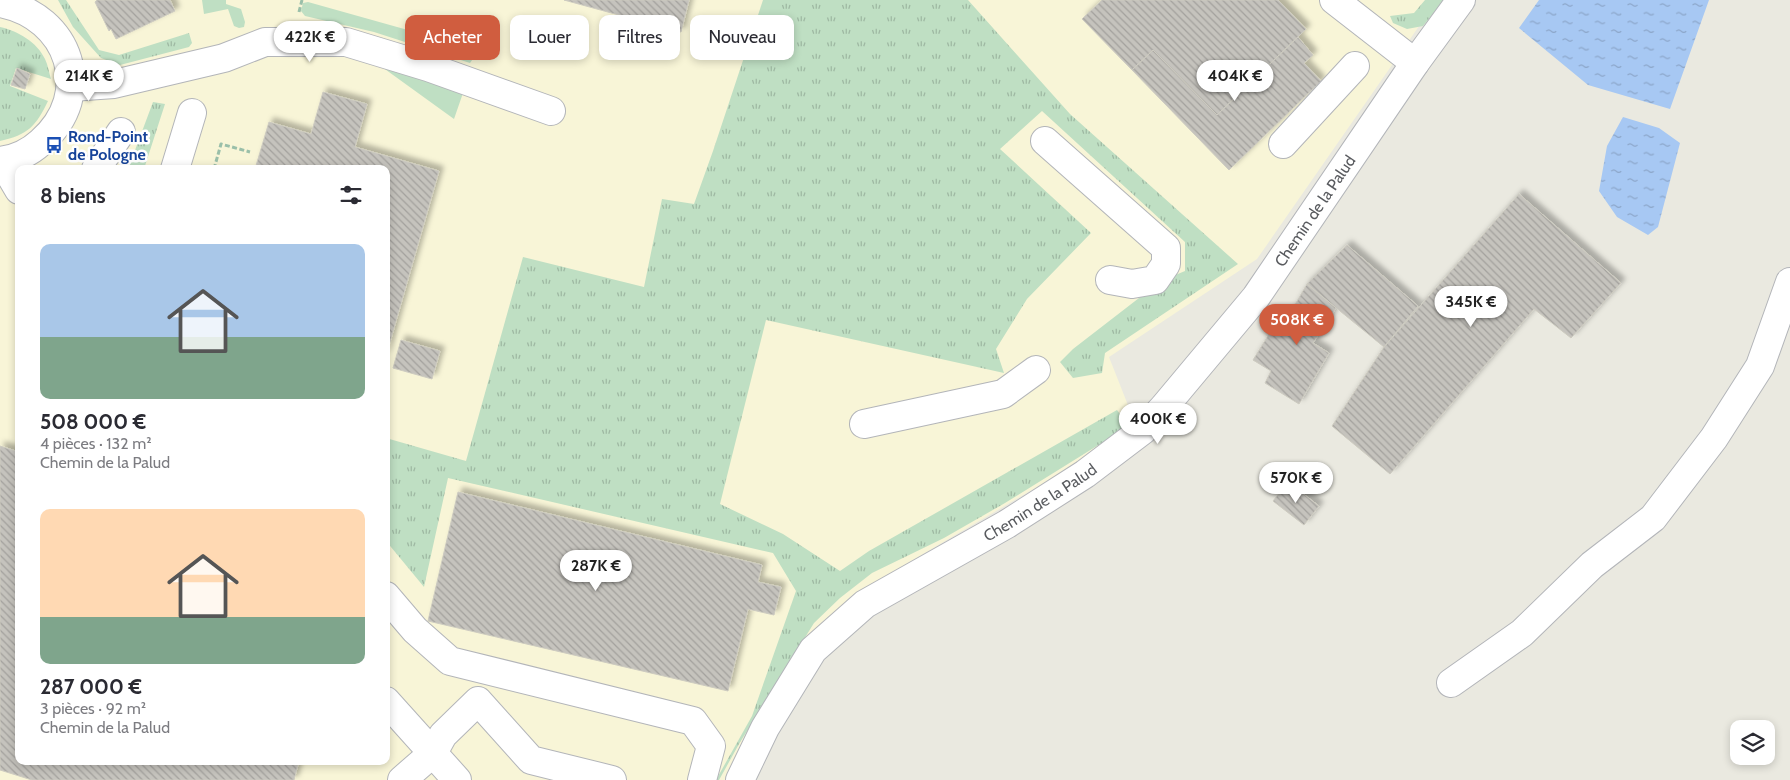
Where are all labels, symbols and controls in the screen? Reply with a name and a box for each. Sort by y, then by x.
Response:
chip: Acheter [405,15,500,60]
chip: Louer [510,15,589,60]
chip: Filtres [599,15,680,60]
chip: Nouveau [690,15,794,60]
pin: 422K € [269,20,351,63]
text: 422K € [285,27,335,46]
pin: 214K € [48,59,130,102]
pin: 404K € [1194,59,1276,102]
text: 214K € [65,66,113,85]
text: 404K € [1207,66,1263,85]
place label: Rond-Point de Pologne [68,127,149,164]
bus stop icon: Rond-Point de Pologne [44,135,64,155]
street label: Chemin de la Palud [1271,152,1359,270]
icon: filters [337,181,365,209]
text: 8 biens [40,183,106,208]
icon: home [158,276,248,366]
pin: 345K € [1430,286,1512,328]
text: 345K € [1445,292,1497,311]
pin: 508K € [1256,304,1338,346]
text: 508K € [1270,310,1324,329]
pin: 400K € [1117,402,1199,445]
text: 508 000 € [40,409,146,434]
text: 400K € [1130,409,1186,428]
text: 4 pièces · 132 m² [40,434,152,453]
text: Chemin de la Palud [40,453,170,472]
street label: Chemin de la Palud [980,460,1100,545]
pin: 570K € [1255,462,1337,504]
text: 570K € [1270,468,1322,487]
icon: home [158,541,248,631]
pin: 287K € [555,550,637,592]
text: 287K € [571,556,621,575]
text: 287 000 € [40,674,142,699]
text: 3 pièces · 92 m² [40,699,146,718]
text: Chemin de la Palud [40,718,170,737]
map controls [1730,720,1775,765]
button: layers [1730,720,1775,765]

